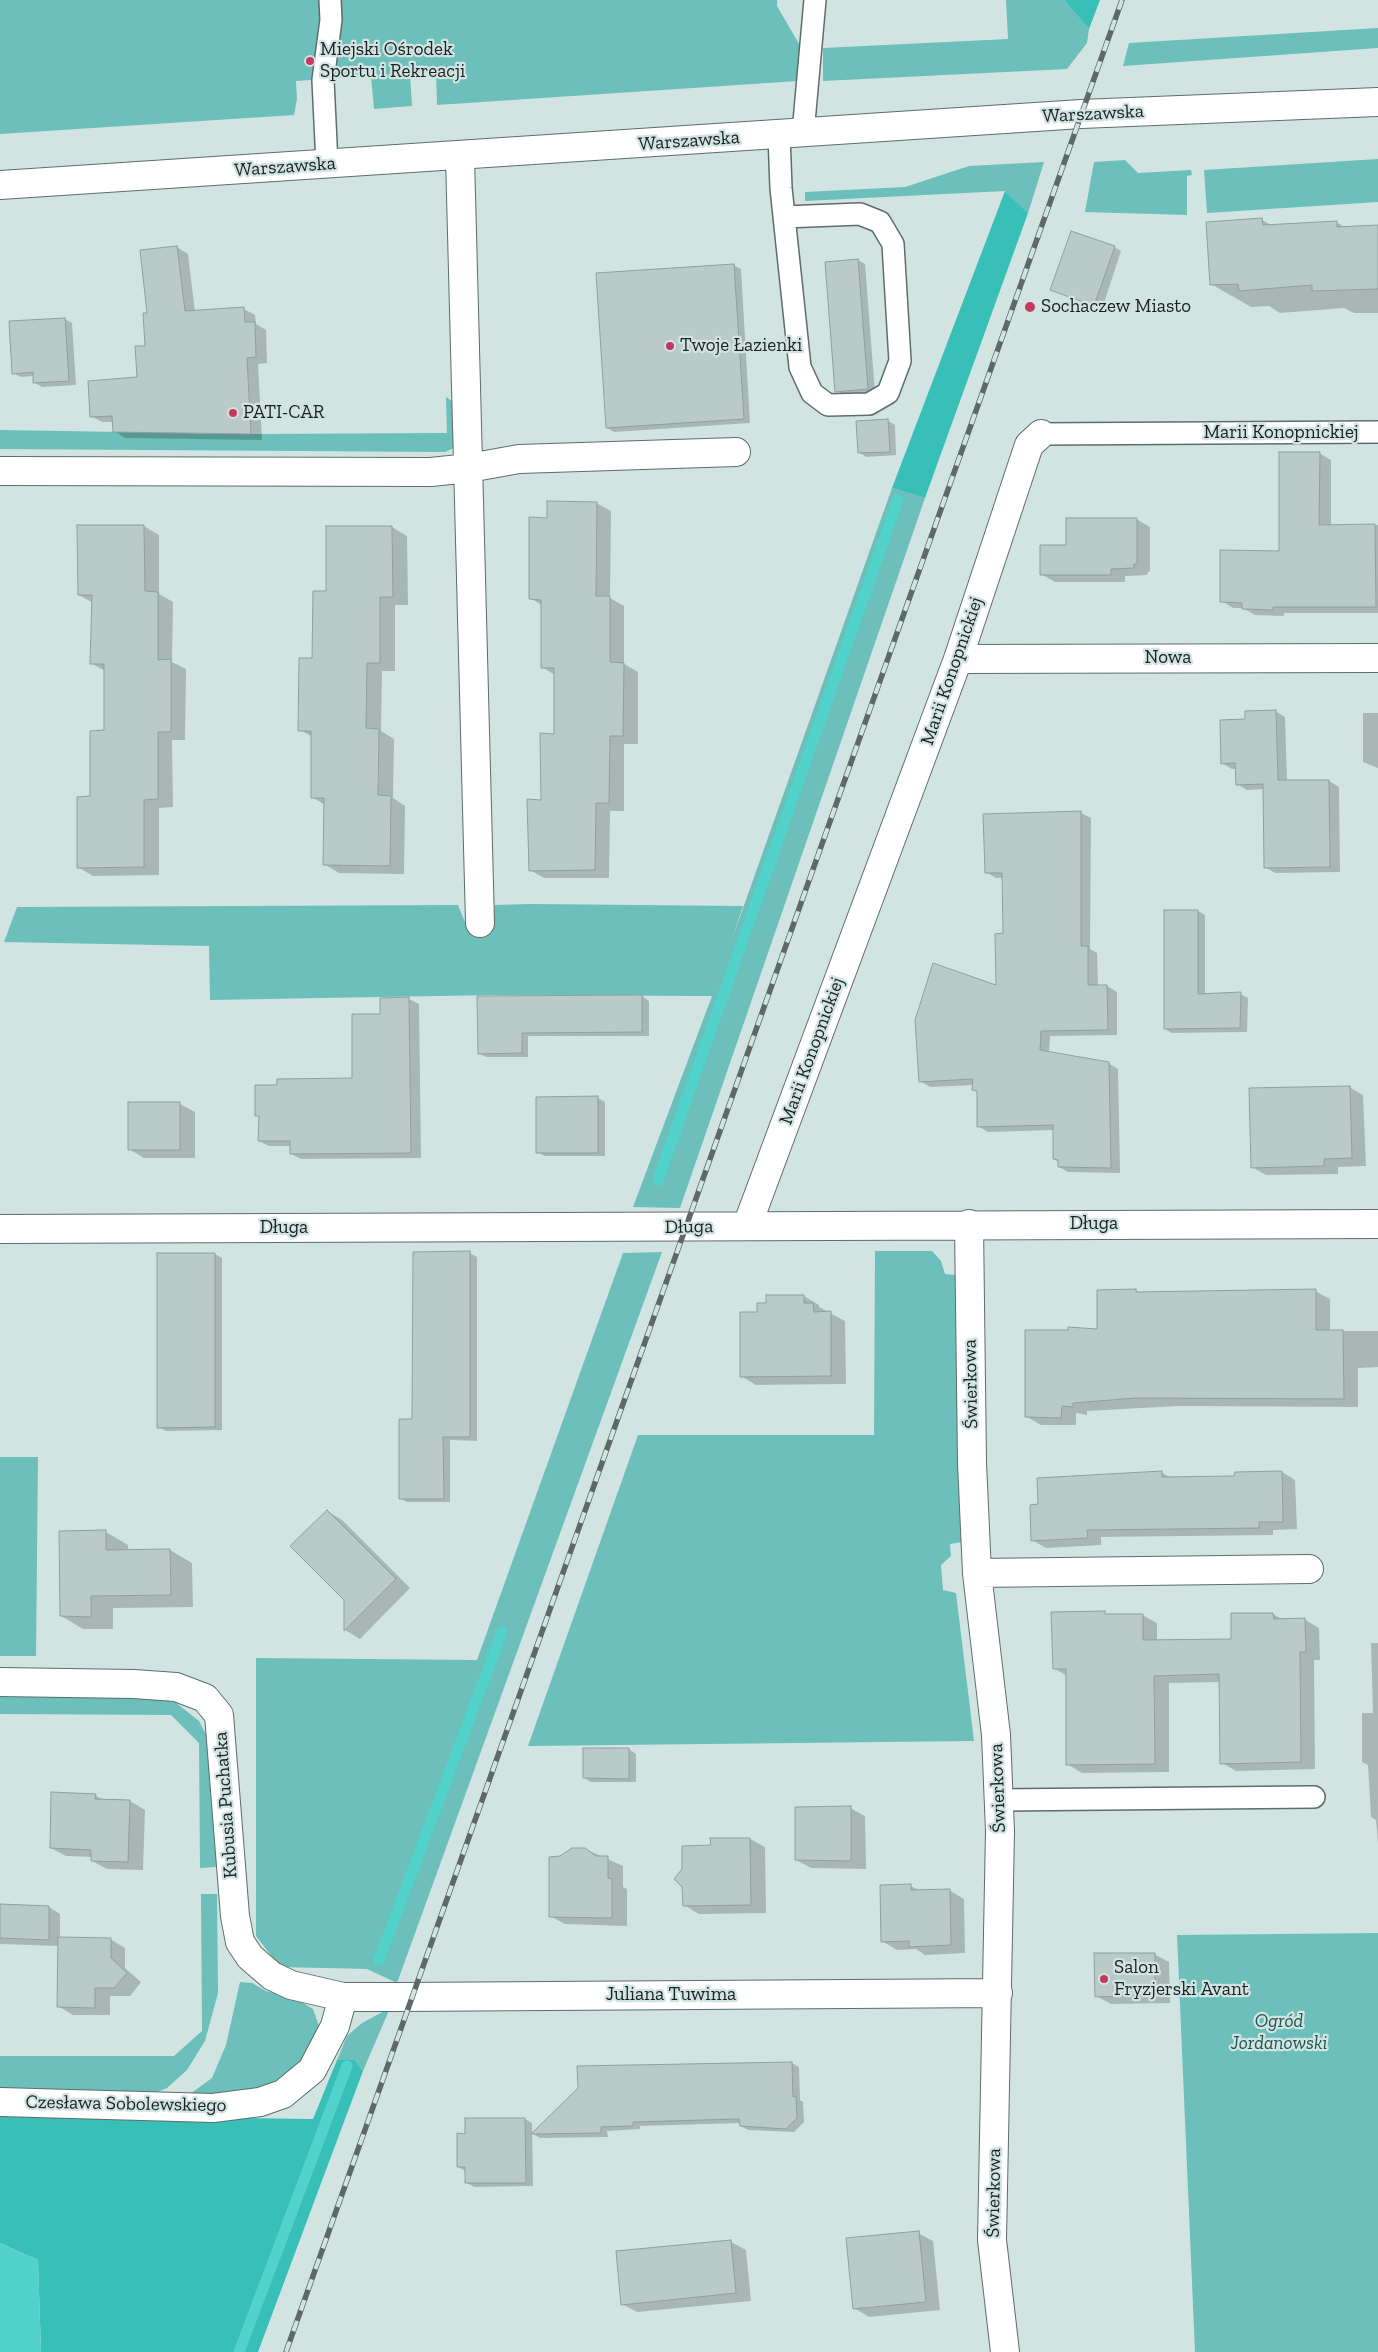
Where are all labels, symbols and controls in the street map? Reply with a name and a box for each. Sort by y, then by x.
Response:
place label: Miejski Ośrodek Sportu i Rekreacji [320,39,465,83]
marker: Miejski Ośrodek Sportu i Rekreacji [304,55,316,67]
street label: Warszawska [1042,100,1144,128]
street label: Warszawska [637,126,741,156]
street label: Warszawska [233,152,337,182]
place label: Sochaczew Miasto [1041,296,1191,318]
marker: Sochaczew Miasto [1023,300,1037,314]
place label: Twoje Łazienki [680,335,802,357]
marker: Twoje Łazienki [664,340,676,352]
place label: PATI-CAR [243,402,325,424]
marker: PATI-CAR [227,407,239,419]
street label: Marii Konopnickiej [1203,422,1359,444]
street label: Marii Konopnickiej [916,594,988,748]
street label: Nowa [1145,647,1191,669]
street label: Marii Konopnickiej [775,974,849,1128]
street label: Długa [1070,1213,1118,1235]
street label: Długa [665,1215,713,1239]
street label: Długa [260,1217,308,1239]
street label: Świerkowa [959,1339,983,1429]
street label: Kubusia Puchatka [210,1731,242,1879]
street label: Świerkowa [985,1743,1011,1833]
place label: Salon Fryzjerski Avant [1114,1957,1249,2001]
marker: Salon Fryzjerski Avant [1098,1973,1110,1985]
street label: Juliana Tuwima [606,1984,736,2006]
park label: Ogród Jordanowski [1231,2011,1327,2055]
street label: Czesława Sobolewskiego [25,2091,227,2117]
street label: Świerkowa [982,2148,1006,2238]

